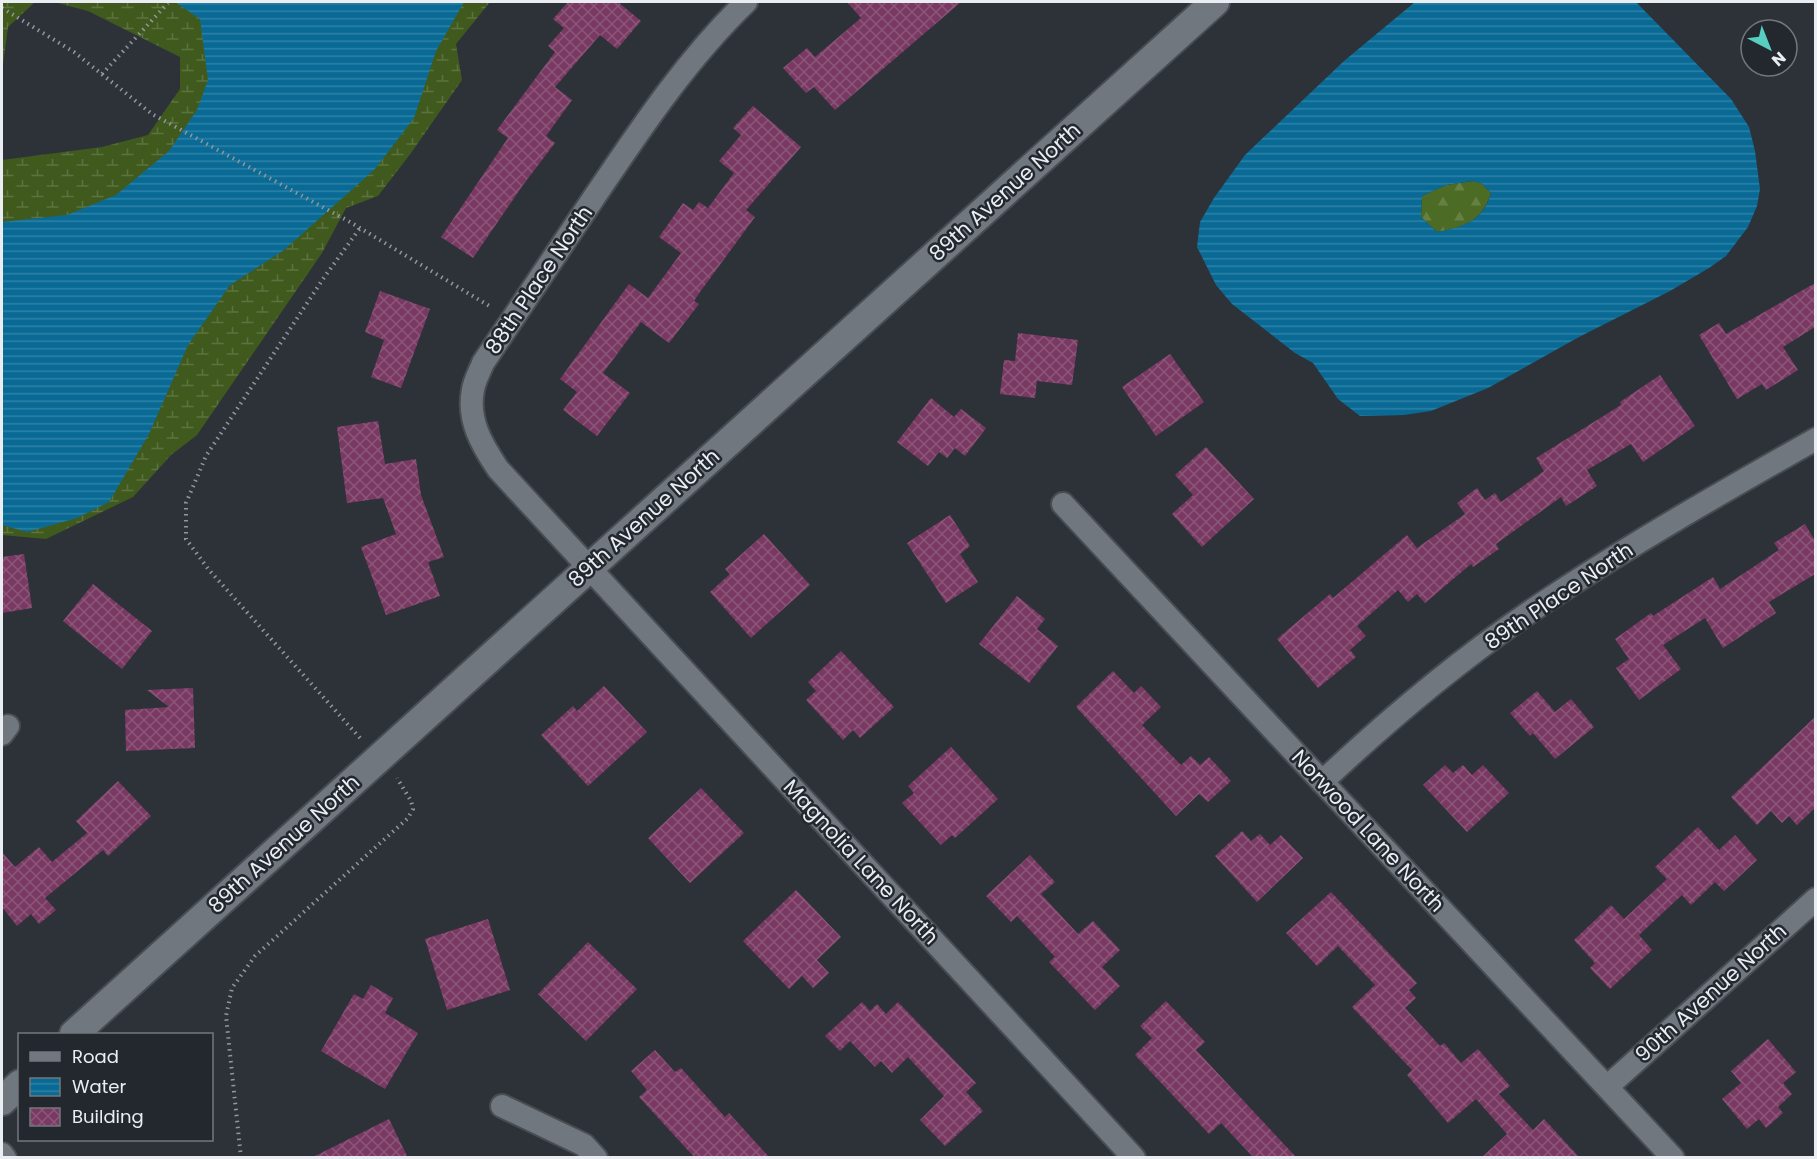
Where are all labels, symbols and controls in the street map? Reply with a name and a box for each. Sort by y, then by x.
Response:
north arrow [1739,18,1799,78]
text: N [1767,46,1791,71]
street label: 89th Avenue North [923,116,1087,268]
street label: 88th Place North [478,200,599,360]
street label: 89th Avenue North [562,442,726,594]
street label: 89th Place North [1479,535,1639,656]
street label: Norwood Lane North [1285,743,1451,918]
street label: 89th Avenue North [202,768,366,920]
street label: Magnolia Lane North [777,773,946,951]
street label: 90th Avenue North [1629,917,1793,1069]
legend [18,1033,213,1141]
text: Road [72,1044,119,1069]
text: Water [72,1074,126,1099]
text: Building [72,1104,144,1129]

